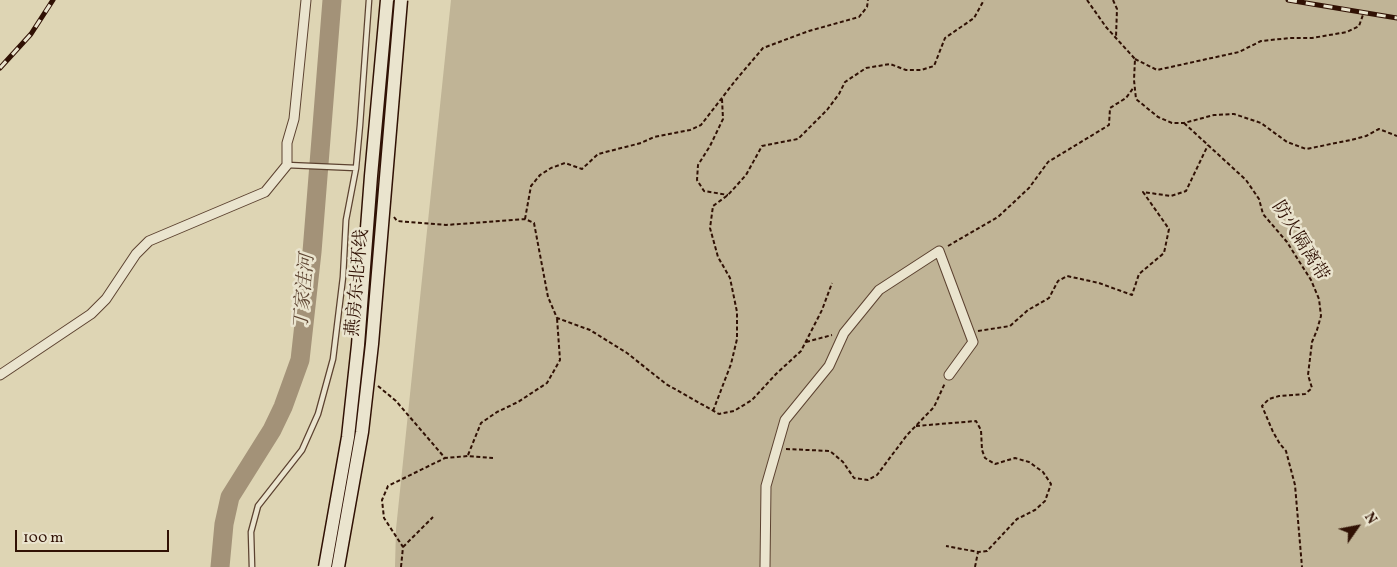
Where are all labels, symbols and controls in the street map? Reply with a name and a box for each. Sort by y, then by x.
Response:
street label: 防火隔离带 [1266,198,1332,286]
street label: 燕房东北环线 [344,228,374,338]
water label: 丁家洼河 [291,253,321,331]
north arrow [1332,502,1382,552]
text: N [1359,509,1381,528]
scale bar [18,520,171,552]
text: 100 m [23,528,63,549]

